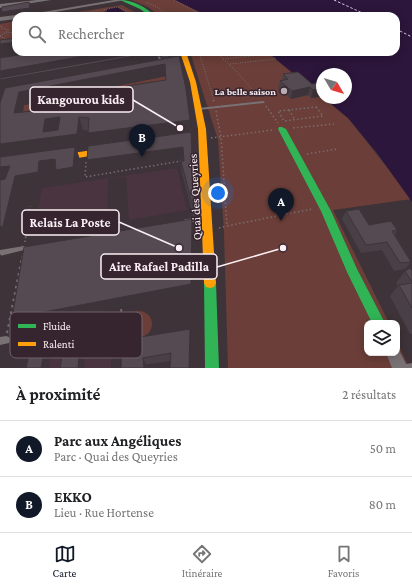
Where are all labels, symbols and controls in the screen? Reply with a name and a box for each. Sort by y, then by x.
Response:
search box [12,12,400,56]
icon: search [26,23,48,45]
text: Rechercher [58,26,125,42]
north arrow [316,68,352,104]
place label: La belle saison [214,86,276,97]
marker: La belle saison [279,86,289,96]
callout: Kangourou kids [30,87,133,112]
text: Kangourou kids [37,92,125,107]
pin: B [129,124,155,157]
street label: Quai des Queyries [186,153,204,241]
your location [208,183,228,203]
pin: A [268,188,294,221]
callout: Relais La Poste [22,210,119,235]
text: Relais La Poste [30,215,110,230]
callout: Aire Rafael Padilla [101,254,217,279]
text: Aire Rafael Padilla [108,259,210,274]
legend [10,312,142,358]
text: Fluide [43,320,71,332]
map controls [364,320,400,356]
button: layers [364,320,400,356]
text: Ralenti [43,338,74,350]
text: À proximité [16,385,100,404]
text: 2 résultats [342,387,396,402]
text: Parc aux Angéliques [54,433,181,449]
text: A [25,441,33,456]
text: 50 m [370,441,396,456]
text: Parc · Quai des Queyries [54,449,178,464]
text: EKKO [54,489,92,505]
text: B [25,497,33,512]
text: 80 m [369,497,396,512]
text: Lieu · Rue Hortense [54,505,154,520]
tab: Carte [53,543,76,579]
tab: Itinéraire [182,543,222,579]
tab: Favoris [328,543,359,579]

